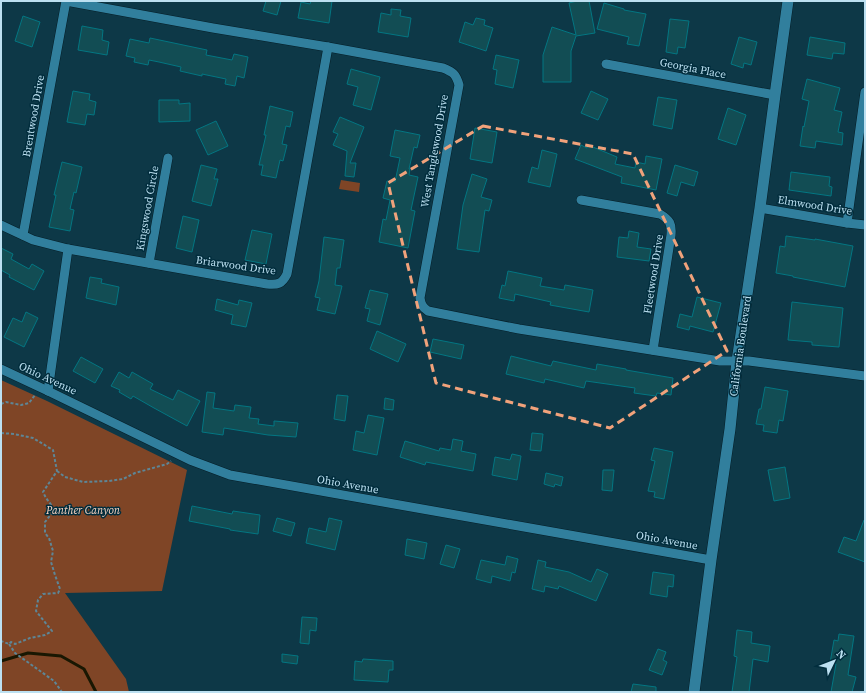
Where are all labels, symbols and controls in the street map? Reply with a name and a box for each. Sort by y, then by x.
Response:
street label: Georgia Place [659,55,728,82]
street label: Brentwood Drive [19,74,48,158]
street label: West Tanglewood Drive [417,93,452,209]
street label: Kingswood Circle [133,164,162,252]
street label: Elmwood Drive [777,192,854,219]
street label: Fleetwood Drive [640,233,667,315]
street label: Briarwood Drive [195,252,277,279]
street label: California Boulevard [726,294,755,397]
street label: Ohio Avenue [16,358,80,399]
street label: Ohio Avenue [316,472,380,497]
park label: Panther Canyon [45,503,121,518]
street label: Ohio Avenue [635,528,699,553]
north arrow [814,641,854,681]
text: N [833,646,849,663]

